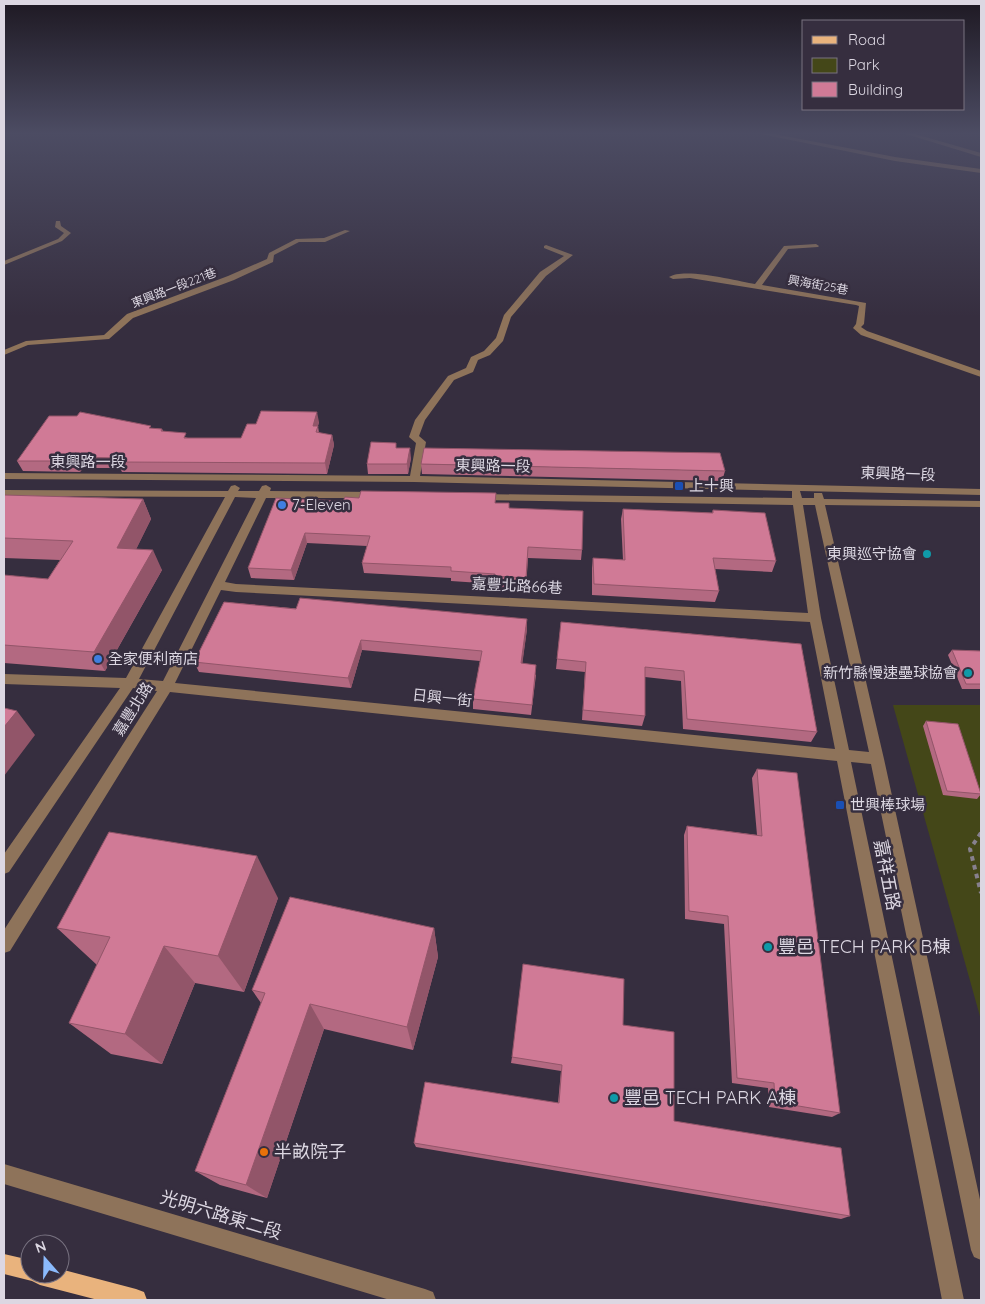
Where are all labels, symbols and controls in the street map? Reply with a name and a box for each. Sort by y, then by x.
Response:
legend [802,20,965,110]
text: Road [848,30,885,49]
text: Park [848,55,880,74]
text: Building [848,80,903,99]
street label: 東興路一段221巷 [129,264,218,311]
street label: 興海街25巷 [787,272,850,297]
street label: 東興路一段 [50,452,126,471]
street label: 東興路一段 [455,455,531,476]
street label: 東興路一段 [860,463,936,484]
place label: 上十興 [689,476,734,495]
marker: 上十興 [673,480,685,492]
place label: 7-Eleven [292,495,351,514]
marker: 7-Eleven [276,499,288,511]
place label: 東興巡守協會 [827,544,917,563]
marker: 東興巡守協會 [921,548,933,560]
street label: 嘉豐北路66巷 [471,574,563,597]
place label: 全家便利商店 [108,649,198,668]
marker: 全家便利商店 [92,653,104,665]
place label: 新竹縣慢速壘球協會 [823,663,958,682]
marker: 新竹縣慢速壘球協會 [962,667,974,679]
street label: 嘉豐北路 [109,678,157,739]
street label: 日興一街 [411,685,473,710]
place label: 世興棒球場 [850,795,925,814]
marker: 世興棒球場 [834,799,846,811]
street label: 嘉祥五路 [869,837,906,912]
place label: 豐邑 TECH PARK B棟 [778,935,950,958]
marker: 豐邑 TECH PARK B棟 [762,941,774,953]
place label: 豐邑 TECH PARK A棟 [624,1086,796,1109]
marker: 豐邑 TECH PARK A棟 [608,1092,620,1104]
place label: 半畝院子 [274,1140,346,1163]
marker: 半畝院子 [258,1146,270,1158]
street label: 光明六路東二段 [158,1185,285,1244]
north arrow [20,1234,70,1284]
text: N [33,1237,48,1257]

